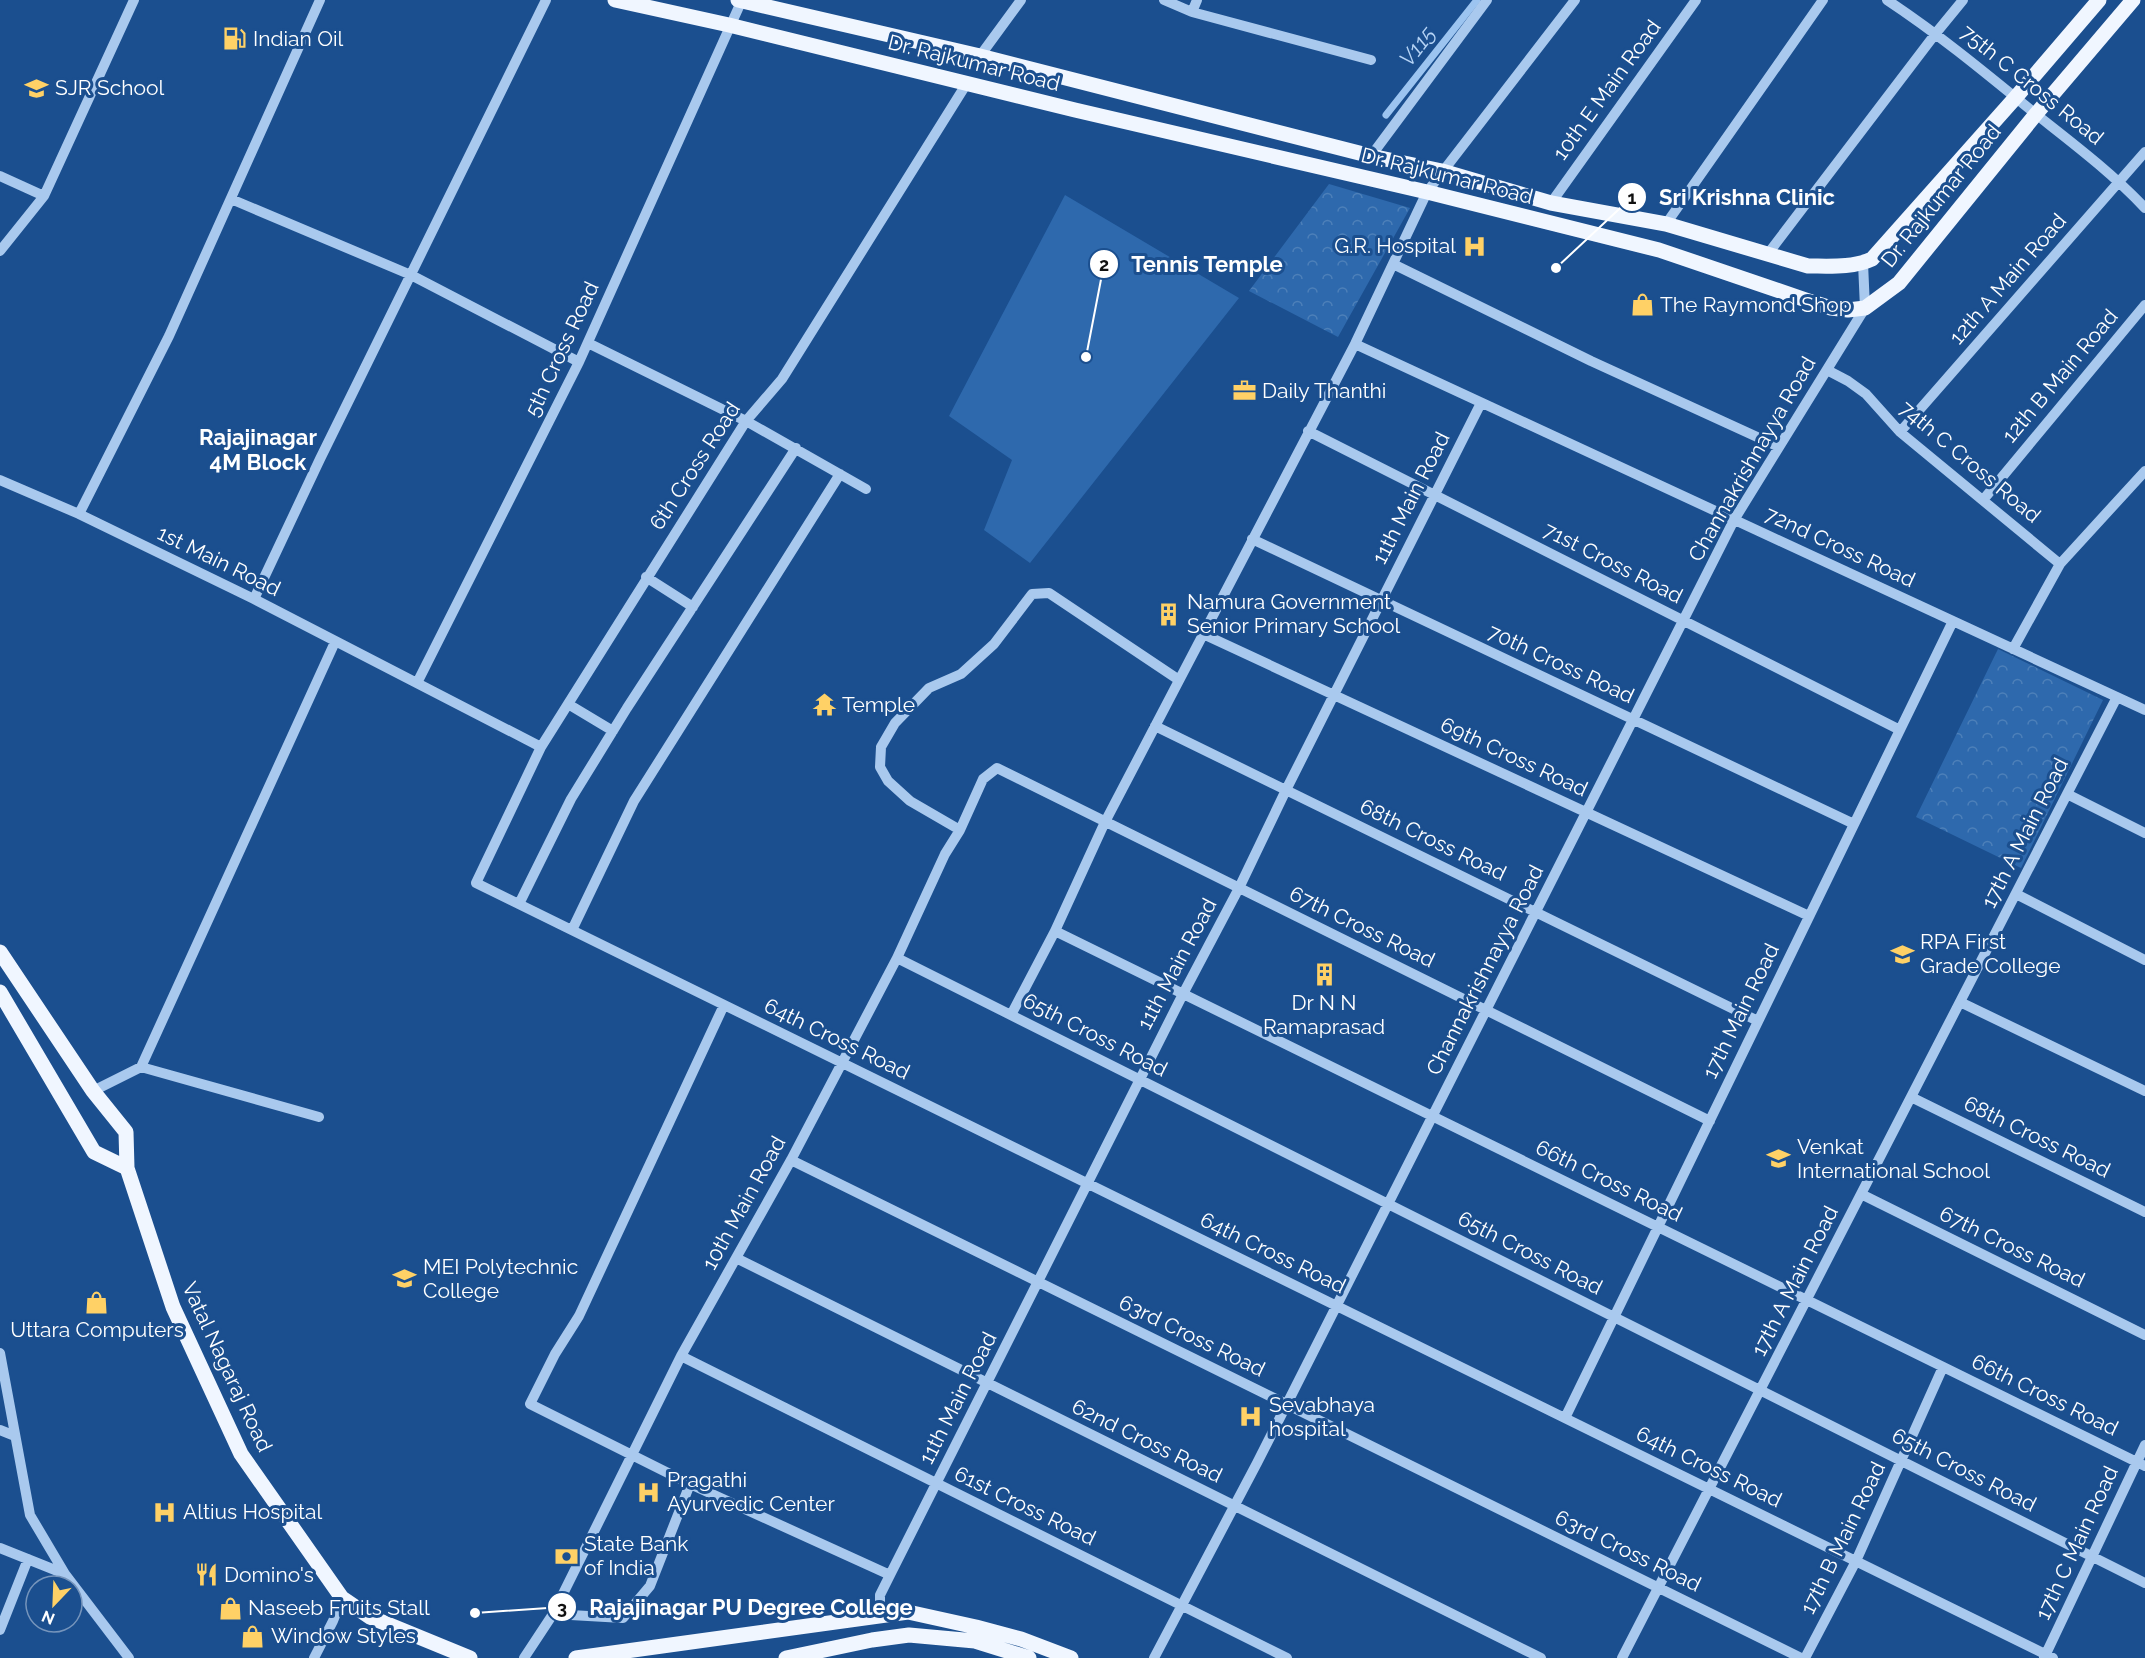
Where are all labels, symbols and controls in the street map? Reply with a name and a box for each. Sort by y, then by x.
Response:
street label: 10th E Main Road [1547,15,1666,165]
street label: 75th C Cross Road [1956,19,2109,150]
water label: V115 [1393,21,1441,71]
fuel station icon: Indian Oil [222,26,248,52]
place label: Indian Oil [253,26,343,51]
street label: Dr. Rajkumar Road [886,29,1063,96]
school or university icon: SJR School [24,75,50,101]
place label: SJR School [55,75,164,100]
street label: Dr. Rajkumar Road [1875,119,2006,272]
street label: Dr. Rajkumar Road [1359,142,1536,209]
callout: Sri Krishna Clinic [1617,177,1847,217]
text: Sri Krishna Clinic [1659,184,1835,210]
text: 1 [1628,187,1637,208]
street label: 12th A Main Road [1944,208,2071,349]
place label: G.R. Hospital [1334,233,1456,258]
hospital icon: G.R. Hospital [1461,233,1487,259]
callout: Tennis Temple [1089,244,1295,284]
text: Tennis Temple [1131,251,1283,277]
text: 2 [1099,254,1109,275]
street label: 5th Cross Road [519,277,604,420]
shop icon: The Raymond Shop [1629,292,1655,318]
place label: The Raymond Shop [1660,292,1852,317]
street label: 12th B Main Road [1997,304,2123,447]
street label: Channakrishnayya Road [1683,352,1821,566]
office icon: Daily Thanthi [1231,378,1257,404]
place label: Daily Thanthi [1262,378,1386,403]
street label: 74th C Cross Road [1895,395,2046,528]
street label: 6th Cross Road [644,397,745,534]
district label: Rajajinagar 4M Block [199,424,317,475]
street label: 11th Main Road [1367,428,1455,568]
street label: 72nd Cross Road [1761,501,1919,592]
street label: 71st Cross Road [1540,517,1687,608]
street label: 1st Main Road [154,520,285,601]
place label: Namura Government Senior Primary School [1187,589,1400,638]
building icon: Namura Government Senior Primary School [1156,601,1182,627]
street label: 70th Cross Road [1484,619,1638,708]
temple icon: Temple [811,692,837,718]
place label: Temple [842,692,915,717]
street label: 69th Cross Road [1437,712,1592,802]
street label: 17th A Main Road [1976,753,2073,912]
street label: 68th Cross Road [1356,793,1510,886]
street label: Channakrishnayya Road [1421,861,1548,1079]
street label: 67th Cross Road [1286,881,1439,973]
street label: 11th Main Road [1132,894,1222,1034]
place label: RPA First Grade College [1920,929,2061,978]
street label: 17th Main Road [1697,939,1784,1082]
school or university icon: RPA First Grade College [1889,941,1915,967]
building icon: Dr N N Ramaprasad [1311,962,1337,988]
street label: 65th Cross Road [1019,987,1172,1082]
place label: Dr N N Ramaprasad [1263,990,1385,1039]
street label: 64th Cross Road [760,993,914,1085]
street label: 68th Cross Road [1960,1090,2114,1183]
street label: 10th Main Road [697,1132,791,1274]
street label: 66th Cross Road [1532,1134,1687,1227]
place label: Venkat International School [1797,1134,1990,1183]
school or university icon: Venkat International School [1766,1146,1792,1172]
street label: 17th A Main Road [1746,1201,1843,1360]
street label: 67th Cross Road [1936,1201,2089,1293]
street label: 65th Cross Road [1454,1205,1607,1300]
street label: 64th Cross Road [1196,1207,1350,1299]
place label: MEI Polytechnic College [423,1254,578,1303]
school or university icon: MEI Polytechnic College [392,1266,418,1292]
street label: Vatal Nagaraj Road [177,1278,278,1456]
shop icon: Uttara Computers [84,1289,110,1315]
street label: 63rd Cross Road [1115,1289,1269,1382]
place label: Uttara Computers [10,1317,184,1342]
street label: 11th Main Road [914,1328,1002,1468]
street label: 66th Cross Road [1968,1348,2123,1441]
place label: Sevabhaya hospital [1269,1392,1375,1441]
street label: 62nd Cross Road [1068,1393,1226,1488]
hospital icon: Sevabhaya hospital [1238,1404,1264,1430]
street label: 64th Cross Road [1632,1421,1786,1513]
street label: 65th Cross Road [1888,1422,2041,1517]
street label: 17th B Main Road [1795,1458,1890,1618]
street label: 61st Cross Road [950,1461,1100,1551]
street label: 17th C Main Road [2030,1462,2123,1624]
place label: Pragathi Ayurvedic Center [667,1467,835,1516]
hospital icon: Pragathi Ayurvedic Center [636,1479,662,1505]
hospital icon: Altius Hospital [152,1499,178,1525]
place label: Altius Hospital [183,1499,322,1524]
street label: 63rd Cross Road [1551,1504,1705,1597]
place label: State Bank of India [584,1531,688,1580]
bank icon: State Bank of India [553,1543,579,1569]
restaurant icon: Domino's [193,1562,219,1588]
place label: Domino's [224,1562,314,1587]
north arrow [24,1574,84,1634]
callout: Rajajinagar PU Degree College [547,1587,925,1627]
text: Rajajinagar PU Degree College [589,1594,913,1620]
shop icon: Naseeb Fruits Stall [217,1595,243,1621]
place label: Naseeb Fruits Stall [248,1595,430,1620]
text: 3 [557,1597,567,1618]
text: N [39,1606,58,1628]
shop icon: Window Styles [240,1623,266,1649]
place label: Window Styles [271,1623,416,1648]

